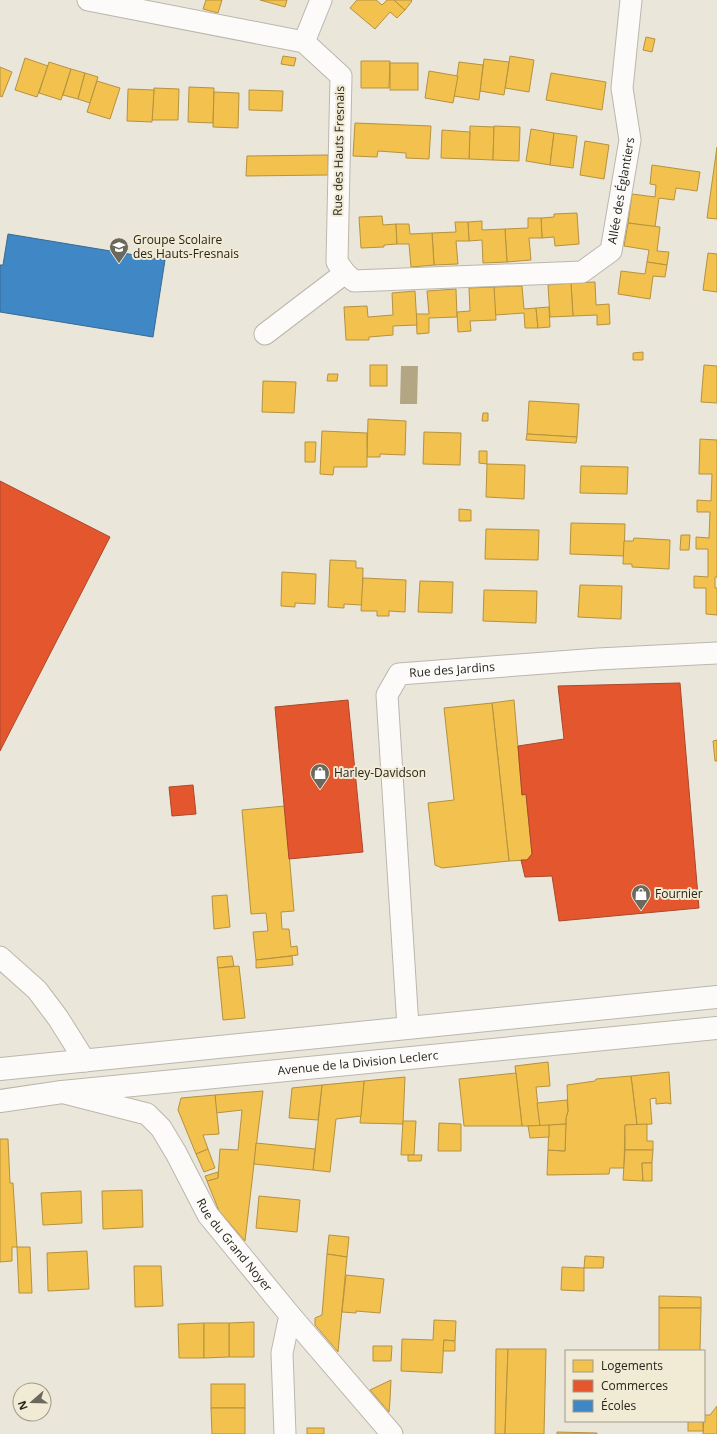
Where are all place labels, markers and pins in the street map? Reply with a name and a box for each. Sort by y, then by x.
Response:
place label: Groupe Scolaire des Hauts-Fresnais [133,231,239,262]
school or university icon: Groupe Scolaire des Hauts-Fresnais [108,236,130,264]
shop icon: Harley-Davidson [309,762,331,790]
place label: Harley-Davidson [334,764,426,781]
shop icon: Fournier [630,883,652,911]
place label: Fournier [655,885,703,902]

